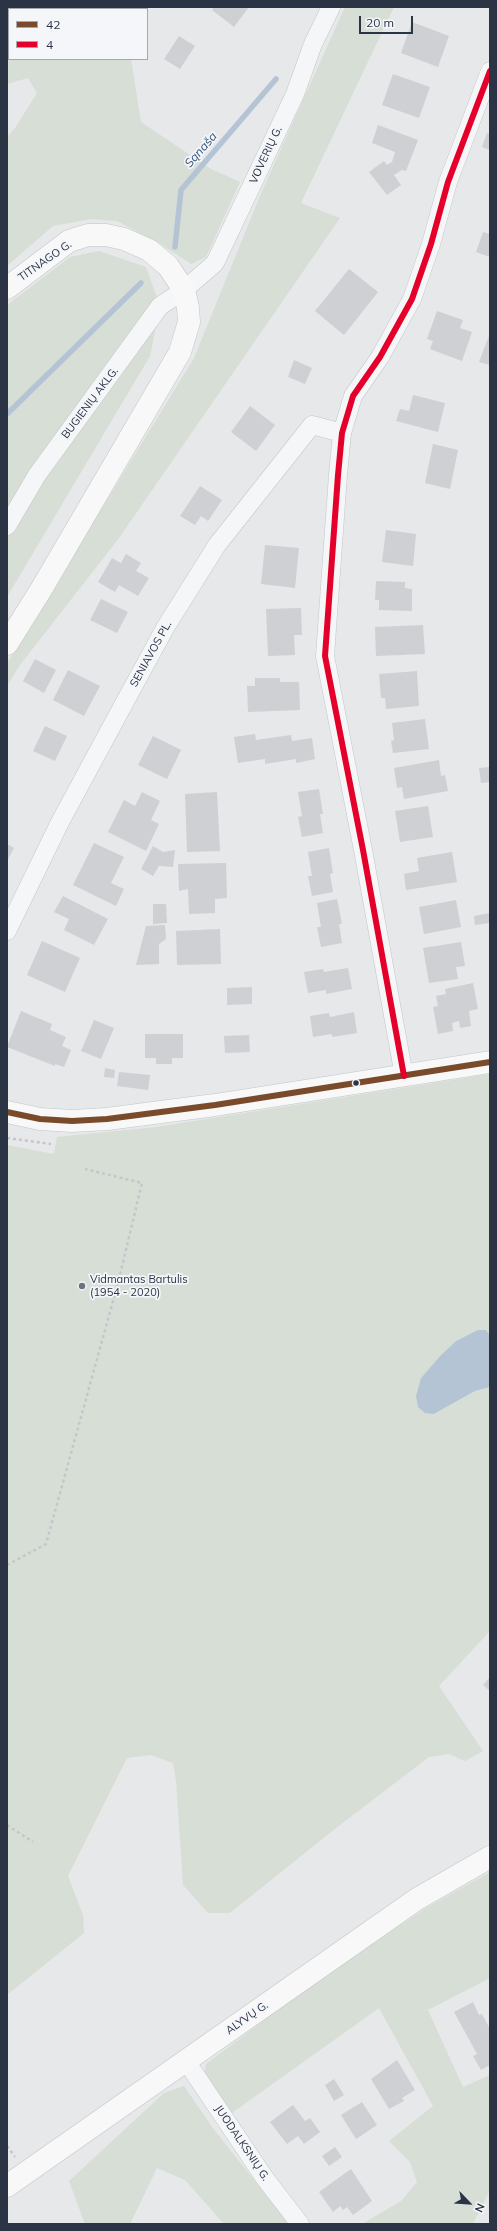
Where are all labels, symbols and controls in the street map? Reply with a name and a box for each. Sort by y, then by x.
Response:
legend [8,8,148,60]
scale bar [361,8,415,34]
text: 20 m [366,15,394,30]
text: 42 [46,17,60,32]
text: 4 [46,37,53,52]
street label: VOVERIŲ G. [247,124,285,186]
water label: Sąnaša [182,129,220,171]
street label: TITNAGO G. [16,238,74,284]
street label: BUGIENIŲ AKLG. [59,365,121,441]
street label: SENIAVOS PL. [127,619,175,689]
unlabelled marker [351,1078,361,1088]
place label: Vidmantas Bartulis (1954 - 2020) [90,1273,188,1299]
marker: Vidmantas Bartulis (1954 - 2020) [77,1281,87,1291]
street label: ALYVŲ G. [223,1999,271,2037]
street label: JUODALKSNIŲ G. [212,2103,272,2183]
north arrow [449,2183,489,2223]
text: N [472,2201,488,2215]

